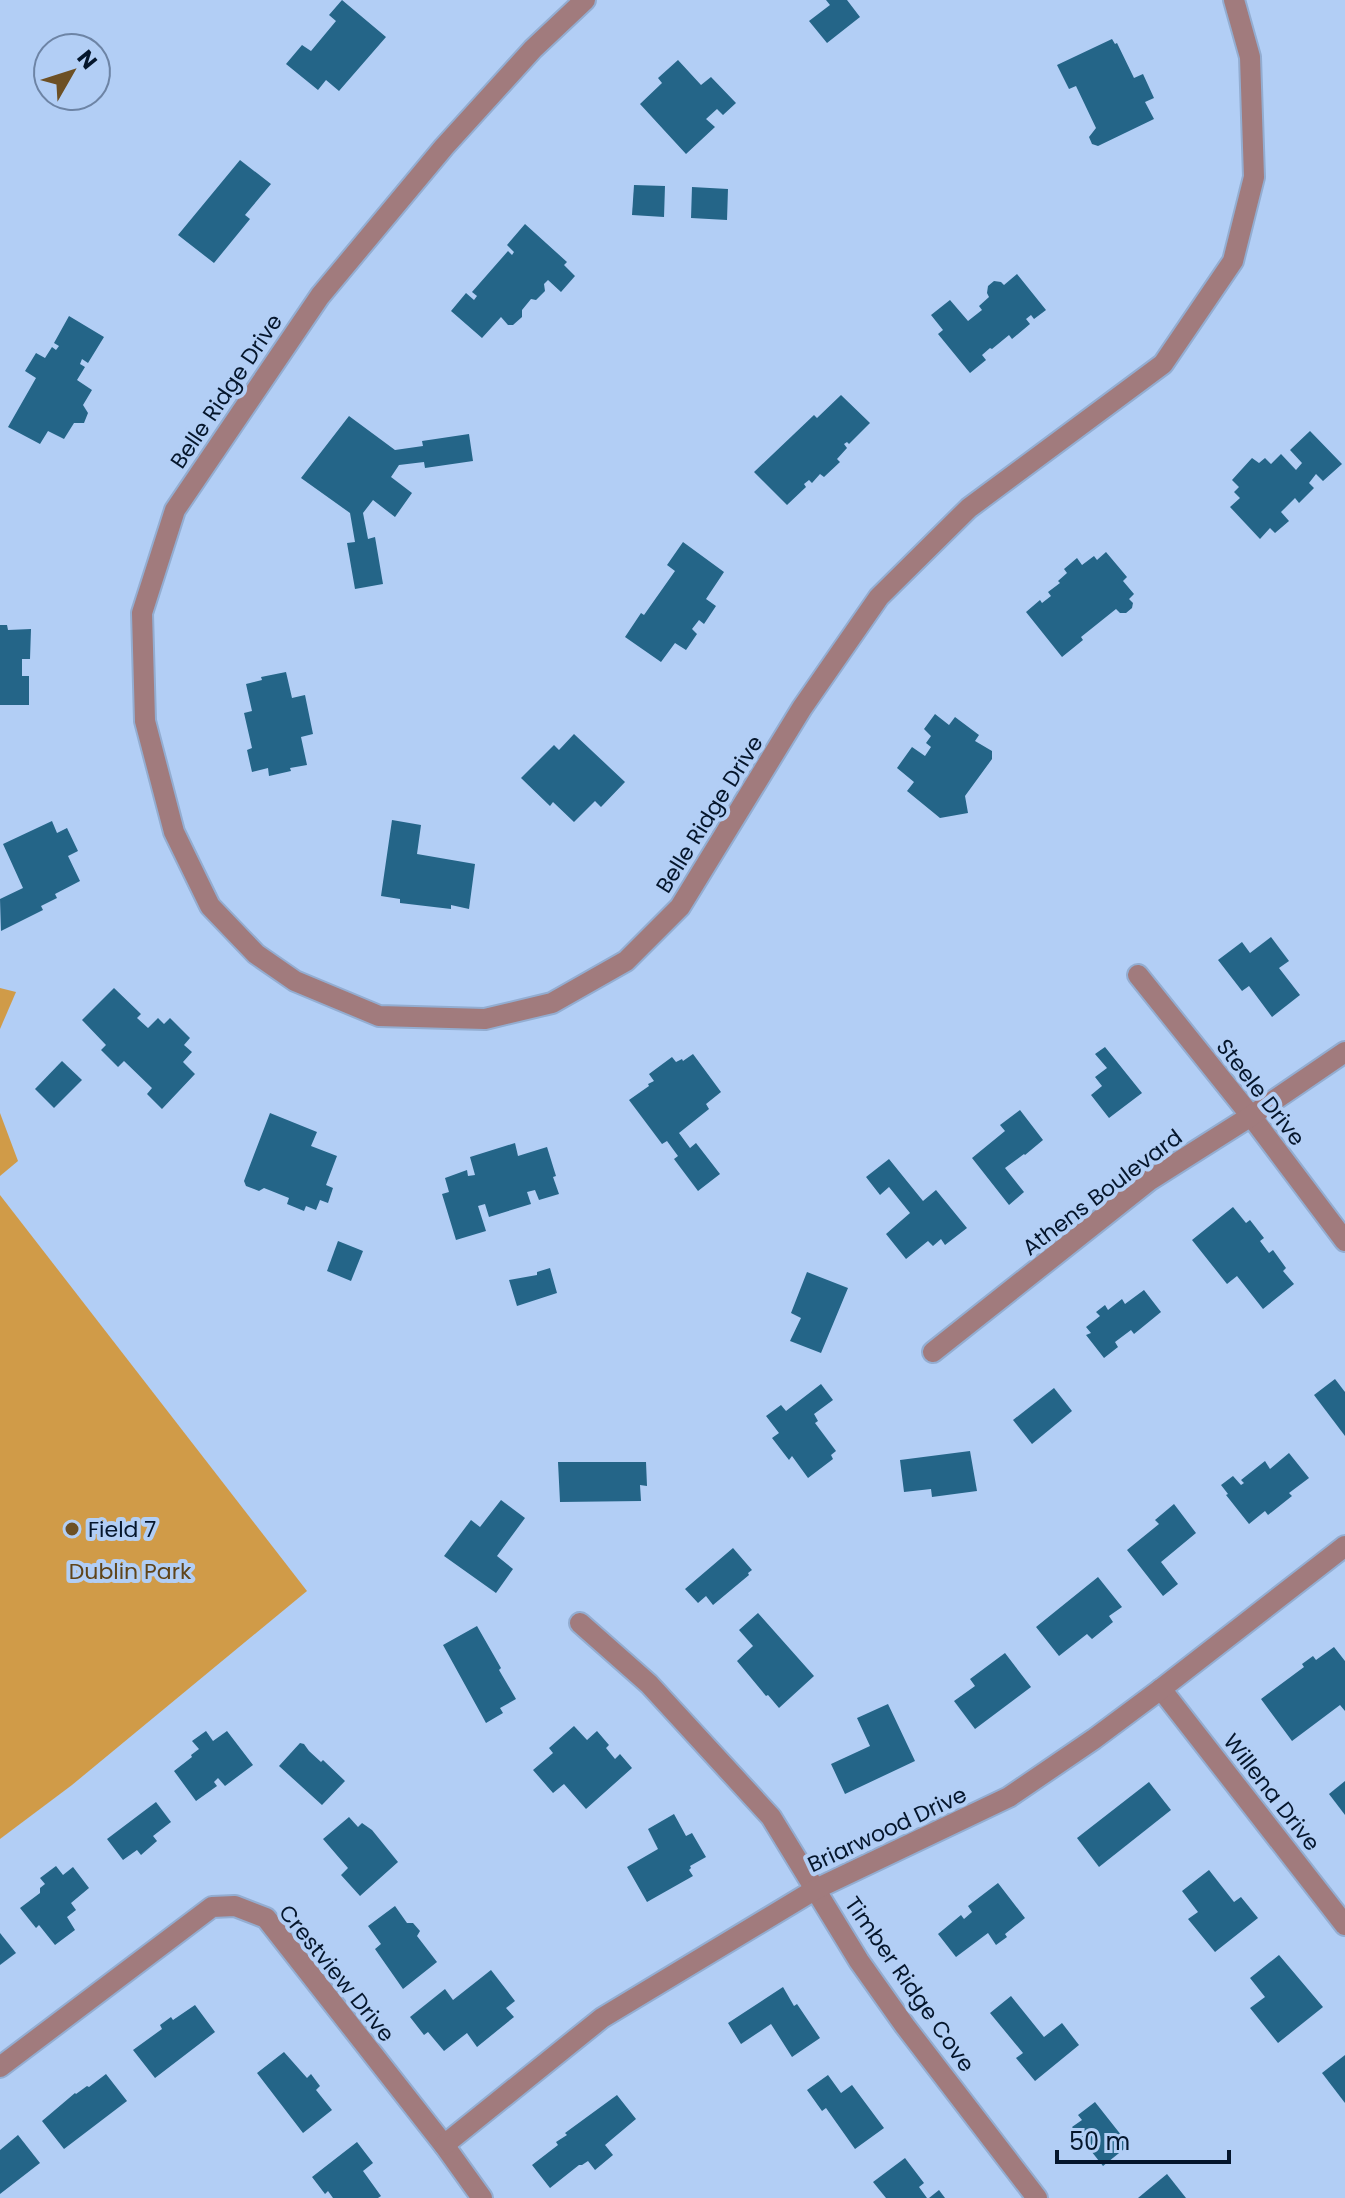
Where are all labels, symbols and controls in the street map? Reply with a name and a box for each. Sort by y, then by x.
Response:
north arrow [32,32,112,112]
text: N [70,44,104,76]
street label: Belle Ridge Drive [163,308,290,475]
street label: Belle Ridge Drive [648,729,770,899]
street label: Steele Drive [1209,1032,1312,1152]
street label: Athens Boulevard [1016,1122,1189,1263]
place label: Field 7 [88,1514,156,1545]
marker: Field 7 [63,1520,81,1538]
park label: Dublin Park [69,1556,192,1587]
street label: Willena Drive [1216,1727,1327,1858]
street label: Briarwood Drive [803,1779,972,1880]
street label: Timber Ridge Cove [837,1890,982,2078]
street label: Crestview Drive [271,1898,402,2049]
scale bar [1057,2114,1229,2164]
text: 50 m [1069,2125,1130,2158]

